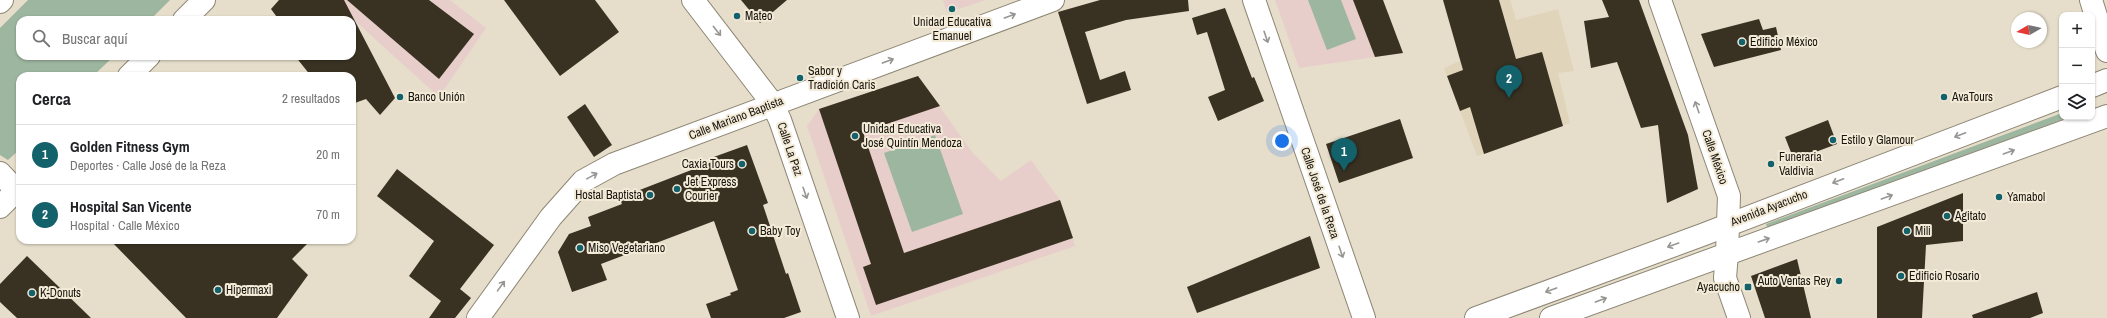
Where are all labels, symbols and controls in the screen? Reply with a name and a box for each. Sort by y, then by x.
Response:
marker: Unidad Educativa Emanuel [947,4,957,14]
place label: Mateo [745,8,772,24]
marker: Mateo [732,11,742,21]
one-way arrow [1003,11,1015,19]
north arrow [2011,12,2047,48]
map controls [2059,12,2095,120]
button: + [2059,12,2095,48]
place label: Unidad Educativa Emanuel [913,14,992,44]
search box [16,16,356,60]
one-way arrow [713,25,722,36]
icon: search [30,27,52,49]
text: Buscar aquí [62,28,128,49]
one-way arrow [1263,30,1271,42]
place label: Edificio México [1750,34,1818,50]
marker: Edificio México [1737,37,1747,47]
button: − [2059,48,2095,84]
one-way arrow [881,56,893,64]
place label: Sabor y Tradición Caris [808,63,876,93]
pin: 2 [1496,65,1522,98]
marker: Sabor y Tradición Caris [795,73,805,83]
button: layers [2059,84,2095,120]
text: Cerca [32,87,71,110]
place label: Banco Unión [408,89,465,105]
place label: AvaTours [1951,89,1993,105]
text: 2 resultados [282,90,340,107]
marker: Banco Unión [395,92,405,102]
street label: Calle Mariano Baptista [686,92,786,143]
marker: AvaTours [1939,92,1949,102]
one-way arrow [1693,101,1701,113]
street label: Calle La Paz [773,120,807,178]
place label: Unidad Educativa José Quintín Mendoza [863,121,963,151]
street label: Calle México [1698,128,1732,186]
marker: Unidad Educativa José Quintín Mendoza [850,131,860,141]
your location [1272,131,1292,151]
place label: Estilo y Glamour [1841,132,1914,148]
one-way arrow [1953,132,1966,139]
marker: Estilo y Glamour [1828,135,1838,145]
text: Golden Fitness Gym [70,136,190,157]
pin: 1 [1331,138,1357,171]
street label: Calle José de la Reza [1297,145,1343,241]
text: 1 [42,146,48,163]
text: 20 m [316,146,340,163]
one-way arrow [2002,148,2015,155]
place label: Funeraria Valdivia [1779,149,1822,179]
place label: Caxia Tours [682,156,734,172]
text: Deportes · Calle José de la Reza [70,157,226,174]
marker: Caxia Tours [737,159,747,169]
marker: Funeraria Valdivia [1766,159,1776,169]
one-way arrow [586,172,598,180]
place label: Jet Express Courier [685,174,736,204]
one-way arrow [1833,178,1845,186]
marker: Jet Express Courier [672,184,682,194]
one-way arrow [802,186,809,199]
street label: Avenida Ayacucho [1727,186,1810,230]
place label: Hostal Baptista [575,187,643,203]
place label: Yamabol [2007,189,2045,205]
marker: Hostal Baptista [645,190,655,200]
marker: Yamabol [1994,192,2004,202]
one-way arrow [1880,193,1893,200]
text: Hospital San Vicente [70,196,191,217]
text: 2 [42,206,48,223]
text: 70 m [316,206,340,223]
place label: Agitato [1954,208,1986,224]
marker: Agitato [1942,211,1952,221]
text: Hospital · Calle México [70,217,180,234]
place label: Baby Toy [760,223,800,239]
place label: Mili [1915,223,1931,239]
marker: Baby Toy [747,226,757,236]
marker: Mili [1902,226,1912,236]
one-way arrow [1758,236,1770,244]
place label: Miso Vegetariano [588,240,665,256]
one-way arrow [1668,242,1680,250]
marker: Miso Vegetariano [575,243,585,253]
one-way arrow [1338,246,1345,259]
place label: Edificio Rosario [1909,268,1980,284]
marker: Edificio Rosario [1896,271,1906,281]
place label: Auto Ventas Rey [1757,273,1831,289]
marker: Auto Ventas Rey [1834,276,1844,286]
place label: Ayacucho [1696,279,1740,295]
one-way arrow [497,281,505,292]
place label: Hipermaxi [226,282,271,298]
marker: Ayacucho [1743,282,1753,292]
place label: K-Donuts [40,285,81,301]
marker: Hipermaxi [213,285,223,295]
one-way arrow [1546,287,1558,295]
marker: K-Donuts [27,288,37,298]
one-way arrow [1595,295,1607,303]

